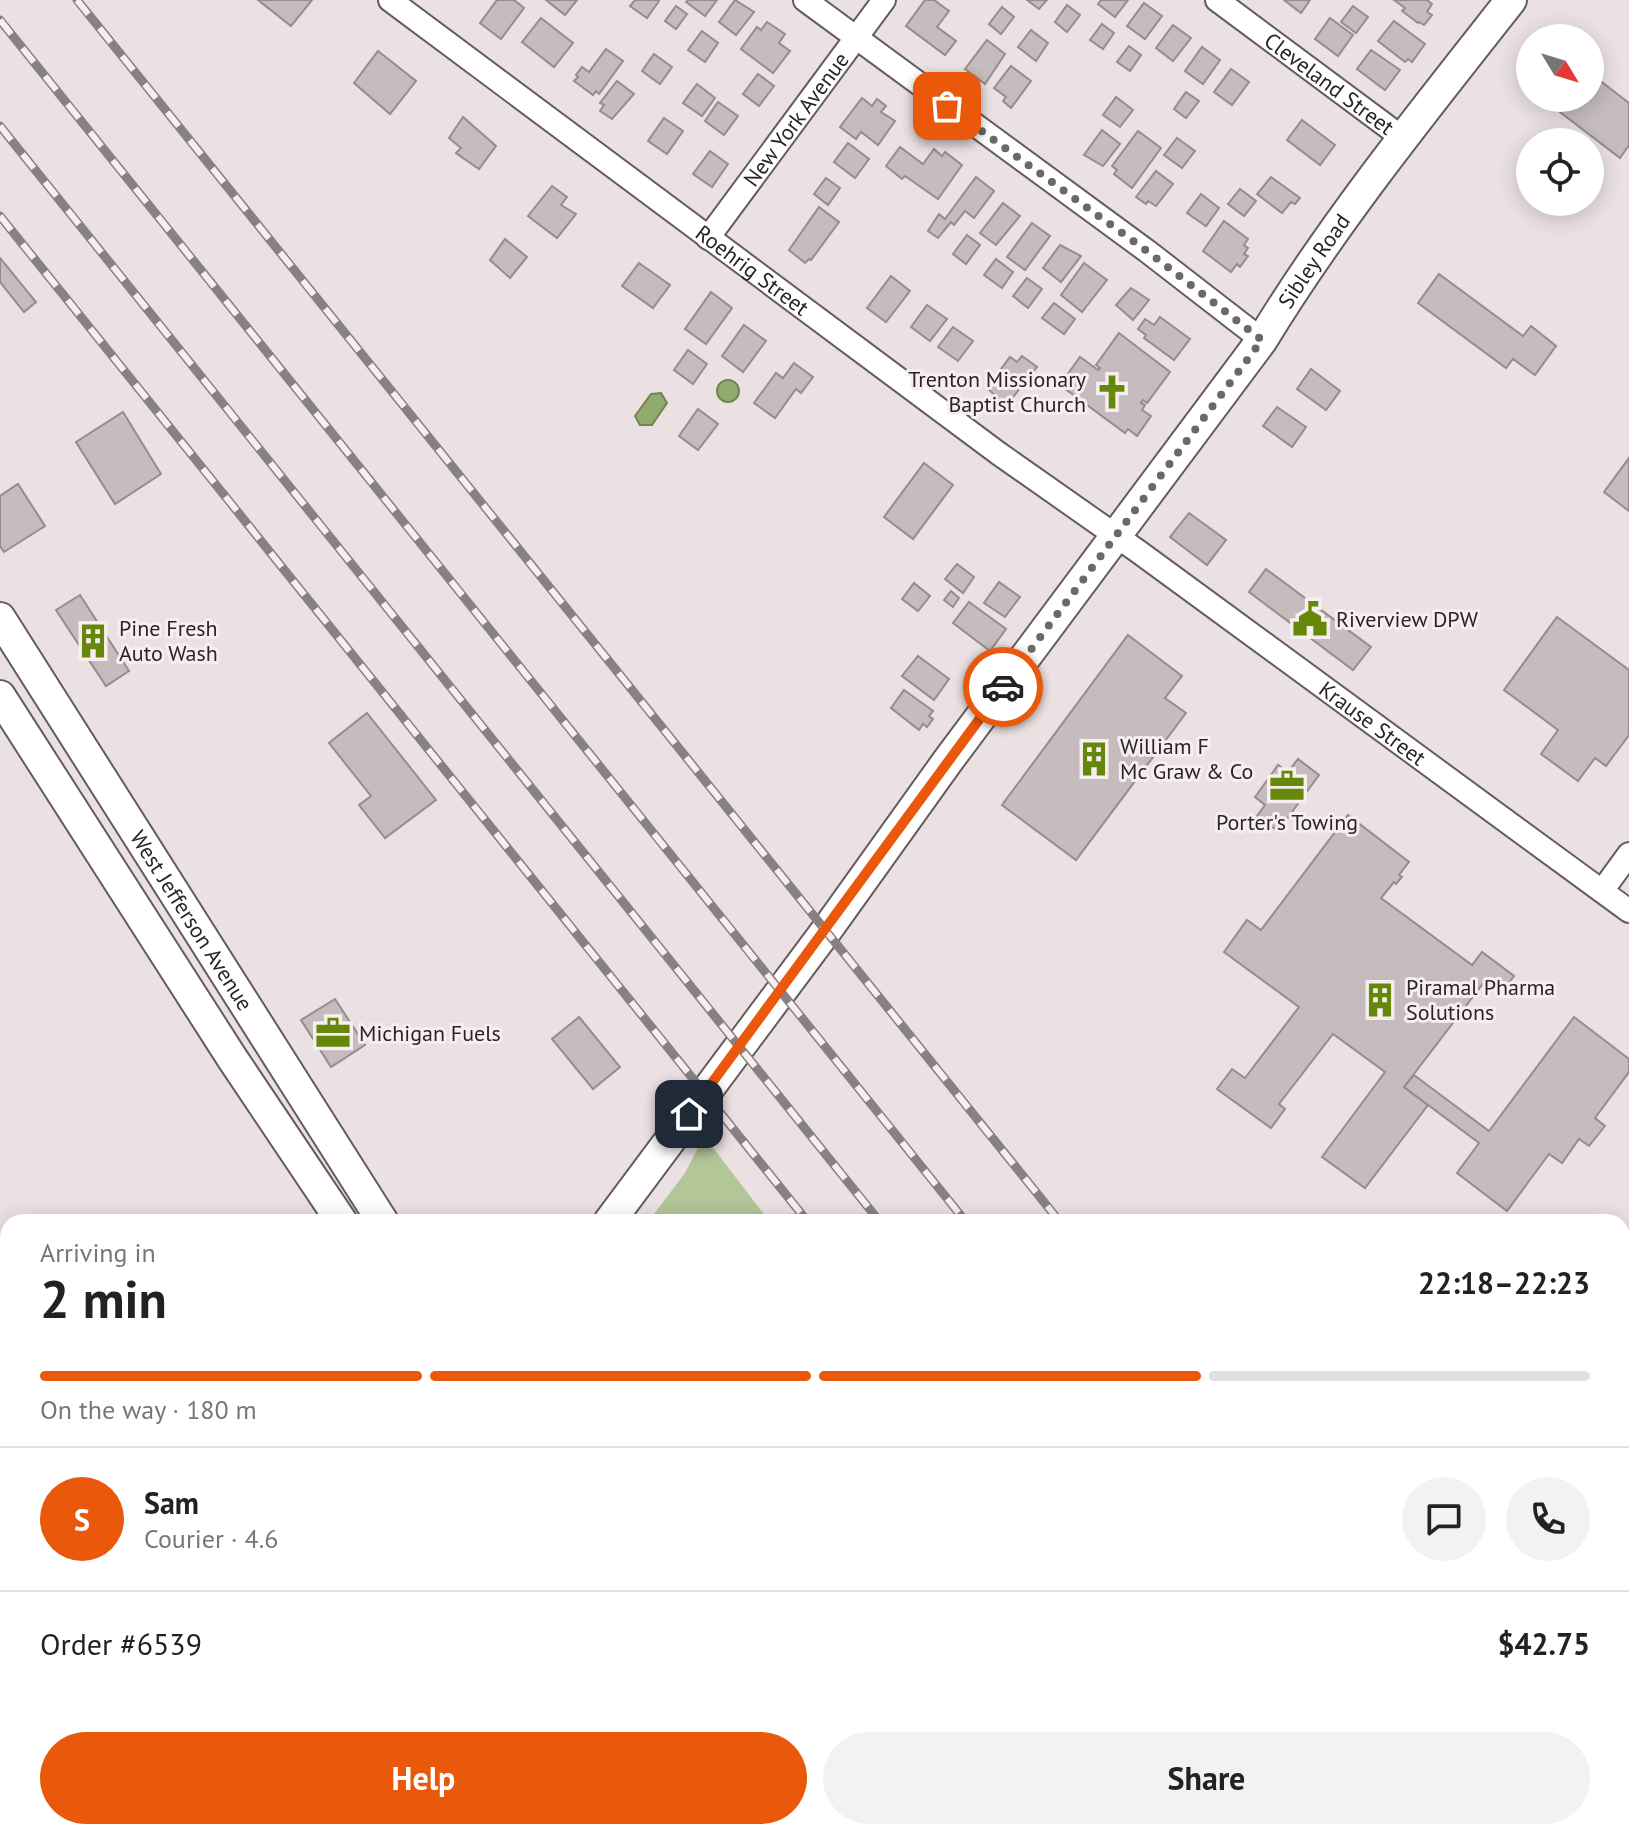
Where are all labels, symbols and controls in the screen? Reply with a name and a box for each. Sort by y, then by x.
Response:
north arrow [1516,24,1604,112]
map controls [1516,24,1604,216]
street label: Cleveland Street [1259,26,1400,141]
street label: New York Avenue [737,46,855,192]
pin [913,72,981,140]
icon: bag [925,84,969,128]
button: locate [1516,128,1604,216]
street label: Sibley Road [1272,208,1356,314]
street label: Roehrig Street [690,219,815,322]
place label: Trenton Missionary Baptist Church [908,365,1087,418]
church icon: Trenton Missionary Baptist Church [1093,373,1131,411]
public building icon: Riverview DPW [1291,600,1329,638]
place label: Riverview DPW [1336,605,1479,633]
place label: Pine Fresh Auto Wash [119,614,218,667]
building icon: Pine Fresh Auto Wash [74,622,112,660]
courier [963,647,1043,727]
icon: car [981,665,1025,709]
street label: Krause Street [1314,675,1432,772]
place label: William F Mc Graw & Co [1120,732,1253,785]
building icon: William F Mc Graw & Co [1075,740,1113,778]
office icon: Porter's Towing [1268,767,1306,805]
place label: Porter's Towing [1216,808,1358,836]
street label: West Jefferson Avenue [124,825,259,1016]
place label: Piramal Pharma Solutions [1406,973,1555,1026]
building icon: Piramal Pharma Solutions [1361,981,1399,1019]
office icon: Michigan Fuels [314,1014,352,1052]
place label: Michigan Fuels [359,1019,501,1047]
pin [655,1080,723,1148]
icon: home [667,1092,711,1136]
text: Arriving in [40,1236,156,1269]
text: 22:18–22:23 [1418,1263,1590,1302]
text: 2 min [40,1265,167,1332]
text: On the way · 180 m [40,1393,257,1426]
button: chat [1402,1477,1486,1561]
button: phone [1506,1477,1590,1561]
text: Sam [144,1483,199,1522]
text: S [74,1500,90,1539]
text: Courier · 4.6 [144,1522,278,1555]
text: Order #6539 [40,1624,202,1663]
text: $42.75 [1498,1624,1590,1663]
button: Help [40,1732,807,1824]
button: Share [823,1732,1590,1824]

